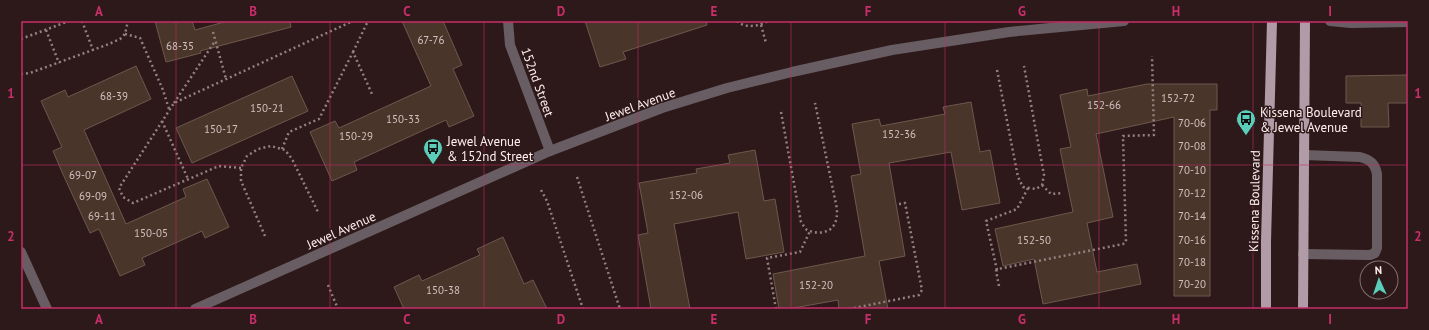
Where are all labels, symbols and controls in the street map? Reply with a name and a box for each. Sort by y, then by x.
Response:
text: A [95,3,103,20]
text: B [249,3,257,20]
text: C [403,3,411,20]
text: D [557,3,565,20]
text: E [711,3,718,20]
text: F [865,3,872,20]
text: G [1018,3,1026,20]
text: H [1172,3,1180,20]
text: I [1328,3,1332,20]
house number: 67-76 [417,33,445,47]
house number: 68-35 [166,39,194,53]
street label: 152nd Street [517,45,558,119]
street label: Jewel Avenue [602,84,678,125]
text: 1 [7,85,15,102]
text: 1 [1414,85,1422,102]
house number: 68-39 [100,89,128,103]
house number: 152-72 [1161,91,1195,105]
house number: 152-66 [1087,98,1121,112]
house number: 150-21 [250,101,284,115]
place label: Kissena Boulevard & Jewel Avenue [1260,104,1362,136]
bus stop icon: Kissena Boulevard & Jewel Avenue [1235,108,1257,136]
house number: 150-33 [386,112,420,126]
house number: 70-06 [1178,116,1206,130]
house number: 150-17 [204,122,238,136]
house number: 152-36 [882,127,916,141]
house number: 150-29 [339,129,373,143]
place label: Jewel Avenue & 152nd Street [446,133,534,165]
bus stop icon: Jewel Avenue & 152nd Street [422,137,444,165]
house number: 70-08 [1178,139,1206,153]
street label: Kissena Boulevard [1245,150,1264,252]
house number: 70-10 [1178,163,1206,177]
house number: 69-07 [69,168,97,182]
house number: 70-12 [1178,186,1206,200]
house number: 152-06 [669,188,703,202]
house number: 69-09 [79,189,107,203]
street label: Jewel Avenue [303,208,378,254]
house number: 69-11 [88,209,116,223]
house number: 70-14 [1178,209,1206,223]
house number: 150-05 [134,226,168,240]
text: 2 [7,228,15,245]
text: 2 [1414,228,1422,245]
house number: 152-50 [1017,233,1051,247]
house number: 70-16 [1178,233,1206,247]
house number: 70-18 [1178,255,1206,269]
north arrow [1359,260,1399,300]
text: N [1374,263,1382,277]
house number: 70-20 [1178,277,1206,291]
house number: 152-20 [799,278,833,292]
house number: 150-38 [426,283,460,297]
text: A [95,311,103,328]
text: B [249,311,257,328]
text: C [403,311,411,328]
text: D [557,311,565,328]
text: E [711,311,718,328]
text: F [865,311,872,328]
text: G [1018,311,1026,328]
text: H [1172,311,1180,328]
text: I [1328,311,1332,328]

